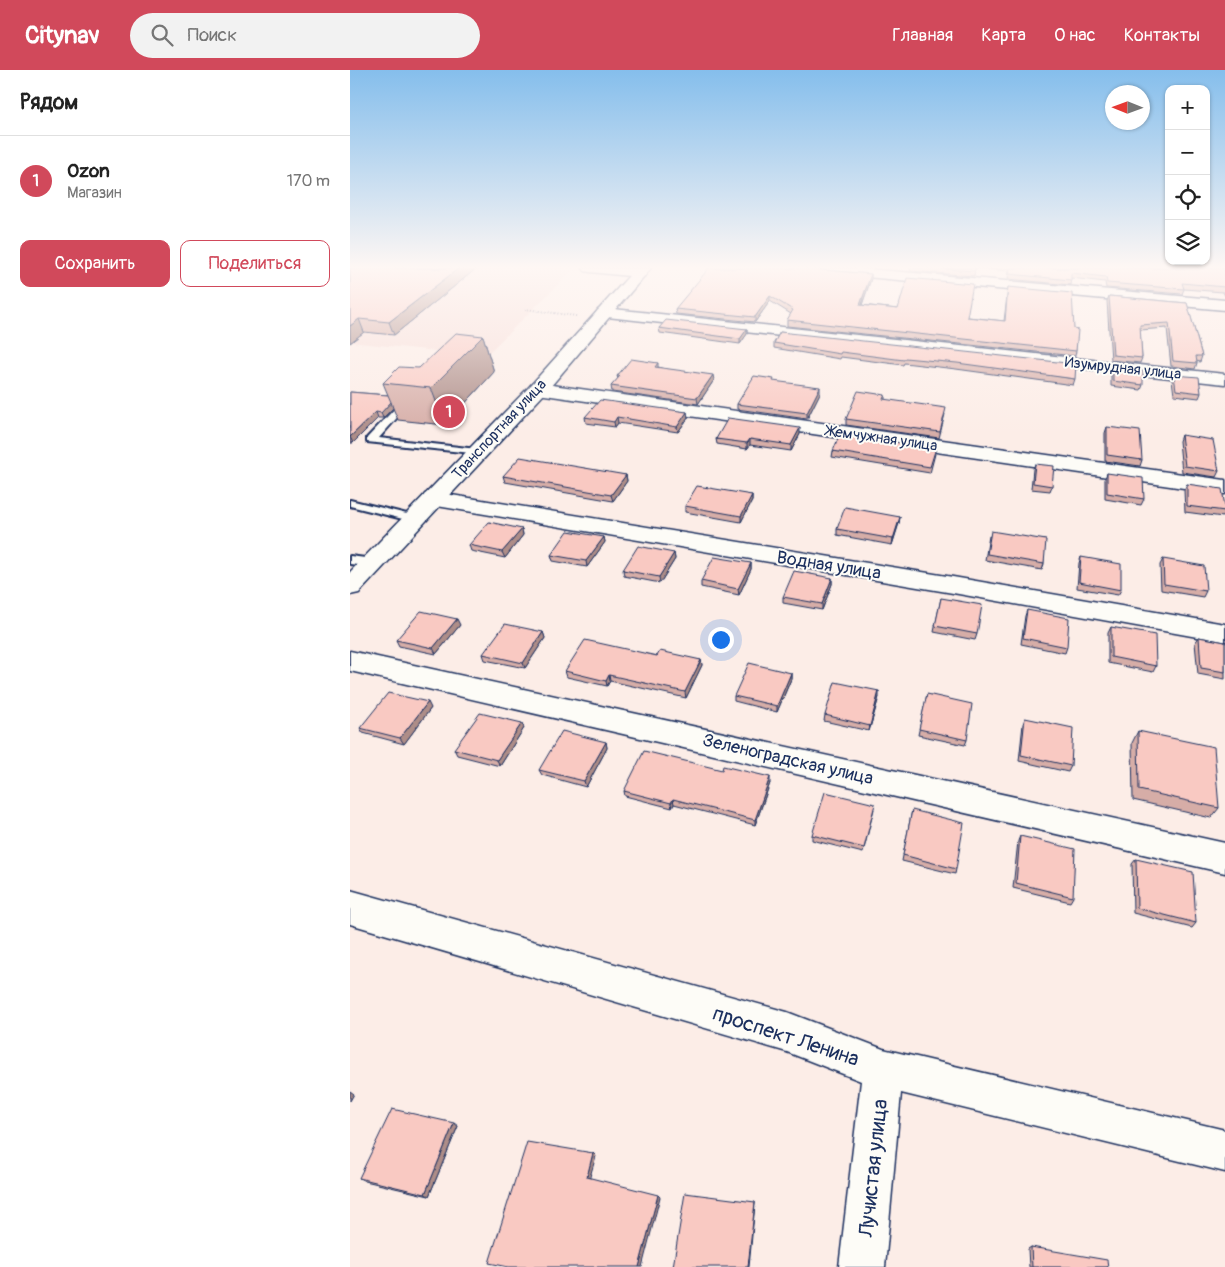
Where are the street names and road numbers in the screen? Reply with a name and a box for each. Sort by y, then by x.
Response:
street label: Изумрудная улица [1064,353,1182,384]
street label: Транспортная улица [448,375,551,483]
street label: Жемчужная улица [823,421,939,456]
street label: Водная улица [775,546,883,585]
street label: Зеленоградская улица [700,729,875,790]
street label: проспект Ленина [709,1000,863,1073]
street label: Лучистая улица [853,1098,894,1239]

